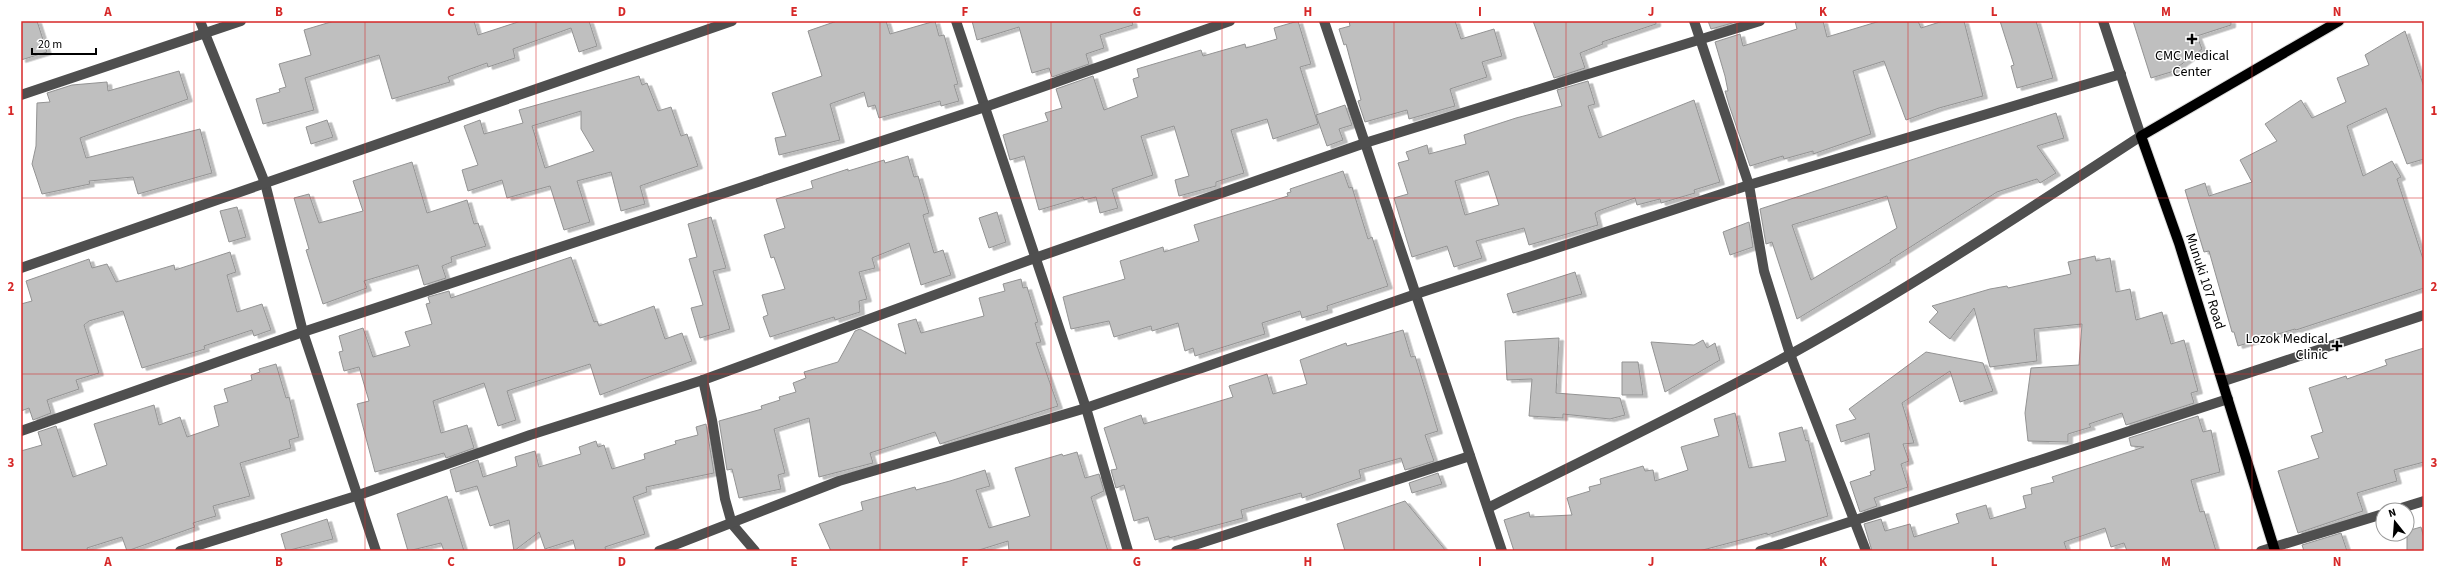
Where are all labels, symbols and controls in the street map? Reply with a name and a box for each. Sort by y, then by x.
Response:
text: A [103,3,112,21]
text: B [275,3,283,21]
text: C [447,3,455,21]
text: D [618,3,626,21]
text: E [790,3,798,21]
text: F [962,3,969,21]
text: G [1133,3,1141,21]
text: H [1304,3,1312,21]
text: I [1478,3,1482,21]
text: J [1648,3,1654,21]
text: K [1819,3,1828,21]
text: L [1991,3,1998,21]
text: M [2161,3,2171,21]
text: N [2333,3,2341,21]
scale bar [32,30,96,56]
marker: CMC Medical Center [2186,33,2198,45]
text: 20 m [38,36,62,53]
place label: CMC Medical Center [2155,46,2230,82]
text: 1 [8,102,15,120]
text: 1 [2431,102,2438,120]
street label: Munuki 107 Road [2180,231,2230,332]
text: 2 [8,278,15,296]
text: 2 [2431,278,2438,296]
place label: Lozok Medical Clinic [2246,329,2329,365]
marker: Lozok Medical Clinic [2331,340,2343,352]
text: 3 [8,454,15,472]
text: 3 [2431,454,2438,472]
north arrow [2375,502,2415,542]
text: N [2387,505,2398,521]
text: A [103,553,112,571]
text: B [275,553,283,571]
text: C [447,553,455,571]
text: D [618,553,626,571]
text: E [790,553,798,571]
text: F [962,553,969,571]
text: G [1133,553,1141,571]
text: H [1304,553,1312,571]
text: I [1478,553,1482,571]
text: J [1648,553,1654,571]
text: K [1819,553,1828,571]
text: L [1991,553,1998,571]
text: M [2161,553,2171,571]
text: N [2333,553,2341,571]

